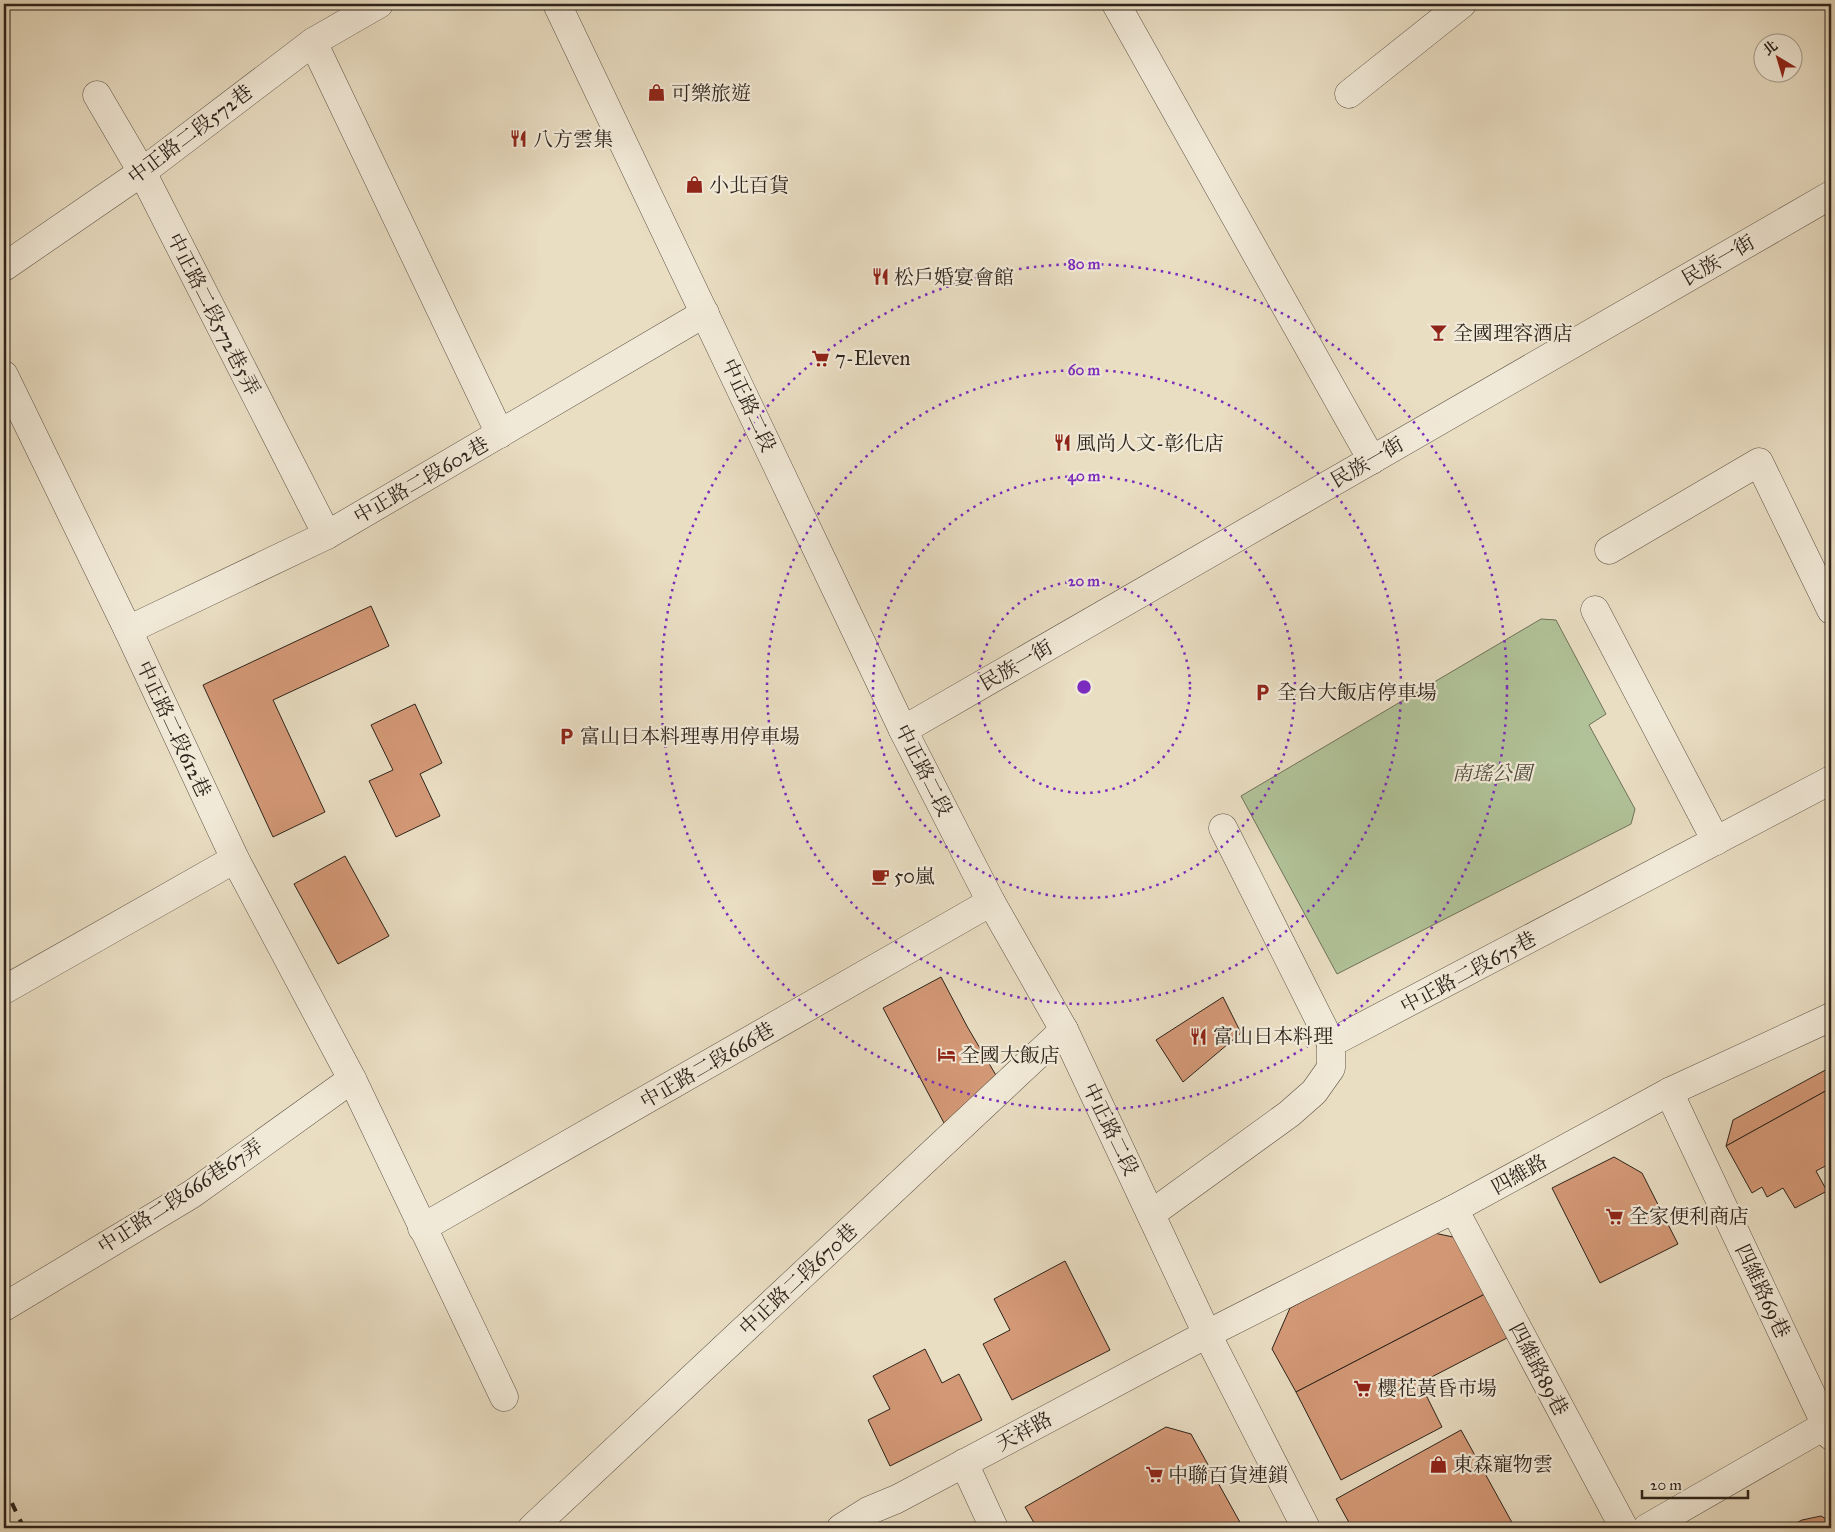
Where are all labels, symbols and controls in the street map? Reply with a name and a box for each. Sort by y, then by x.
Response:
north arrow [1752,32,1802,82]
text: 北 [1760,37,1781,59]
street label: 中正路二段572巷 [123,79,257,189]
place label: 可樂旅遊 [671,81,751,105]
shop icon: 可樂旅遊 [647,83,667,103]
place label: 八方雲集 [533,127,613,151]
restaurant icon: 八方雲集 [509,129,529,149]
place label: 小北百貨 [709,173,789,197]
shop icon: 小北百貨 [685,175,705,195]
street label: 中正路二段572巷5弄 [163,229,265,399]
street label: 民族一街 [1677,230,1759,290]
text: 80 m [1068,255,1101,273]
place label: 松戶婚宴會館 [894,265,1014,289]
restaurant icon: 松戶婚宴會館 [870,267,890,287]
place label: 全國理容酒店 [1453,321,1573,345]
bar icon: 全國理容酒店 [1429,323,1449,343]
place label: 7-Eleven [835,346,910,370]
supermarket icon: 7-Eleven [811,348,831,368]
street label: 中正路二段 [717,355,781,455]
text: 60 m [1068,361,1101,379]
place label: 風尚人文-彰化店 [1076,431,1224,455]
street label: 中正路二段602巷 [349,432,493,528]
street label: 民族一街 [1326,432,1408,492]
restaurant icon: 風尚人文-彰化店 [1052,433,1072,453]
text: 40 m [1068,467,1101,486]
text: 20 m [1068,572,1100,590]
street label: 民族一街 [975,635,1057,695]
street label: 中正路二段612巷 [132,657,216,801]
centre of rings [1075,678,1093,696]
place label: 全台大飯店停車場 [1277,680,1437,704]
parking icon: 全台大飯店停車場 [1253,682,1273,702]
street label: 中正路二段 [891,720,957,820]
place label: 富山日本料理專用停車場 [580,724,800,748]
parking icon: 富山日本料理專用停車場 [556,726,576,746]
park label: 南瑤公園 [1452,761,1535,785]
place label: 50嵐 [894,864,935,888]
cafe icon: 50嵐 [870,866,890,886]
street label: 中正路二段675巷 [1396,926,1540,1018]
street label: 中正路二段666巷 [636,1017,778,1113]
place label: 富山日本料理 [1213,1024,1333,1048]
restaurant icon: 富山日本料理 [1189,1026,1209,1046]
place label: 全國大飯店 [960,1043,1060,1067]
hotel icon: 全國大飯店 [936,1045,956,1065]
street label: 中正路二段 [1078,1079,1144,1179]
street label: 中正路二段666巷67弄 [93,1134,267,1258]
street label: 四維路 [1487,1149,1551,1199]
place label: 全家便利商店 [1629,1204,1749,1228]
supermarket icon: 全家便利商店 [1605,1206,1625,1226]
street label: 中正路二段670巷 [734,1218,862,1340]
street label: 四維路69巷 [1731,1240,1795,1342]
street label: 四維路89巷 [1505,1319,1573,1419]
place label: 櫻花黃昏市場 [1377,1376,1497,1400]
supermarket icon: 櫻花黃昏市場 [1353,1378,1373,1398]
street label: 天祥路 [992,1406,1056,1456]
place label: 東森寵物雲 [1453,1452,1553,1476]
shop icon: 東森寵物雲 [1429,1454,1449,1474]
place label: 中聯百貨連鎖 [1168,1463,1288,1487]
supermarket icon: 中聯百貨連鎖 [1144,1465,1164,1485]
scale bar [1642,1467,1749,1499]
text: 20 m [1650,1476,1682,1494]

